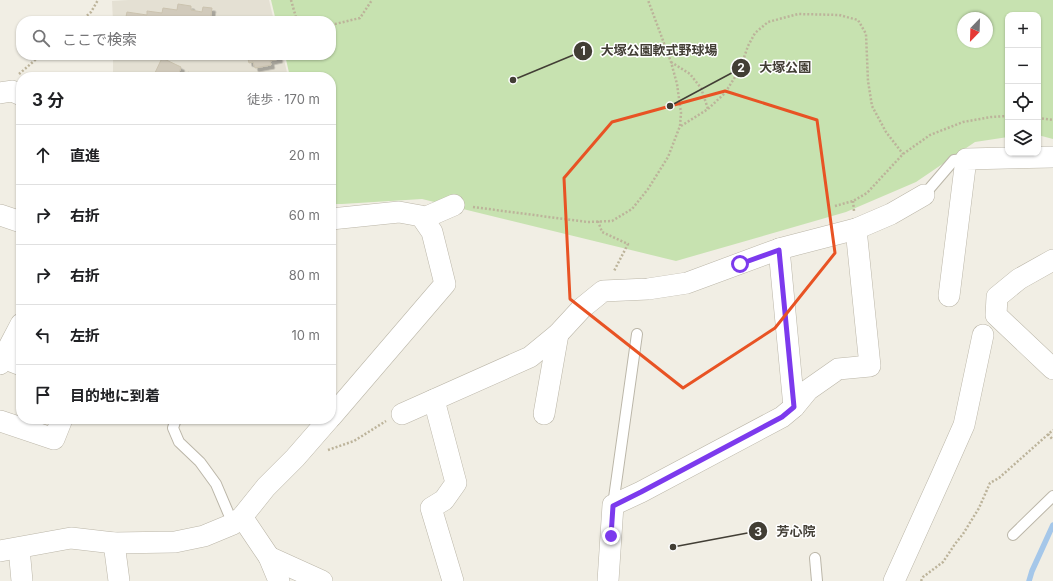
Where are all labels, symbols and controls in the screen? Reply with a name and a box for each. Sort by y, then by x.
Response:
north arrow [957,12,993,48]
map controls [1005,12,1041,156]
button: + [1005,12,1041,48]
search box [16,16,336,60]
icon: search [30,27,52,49]
text: ここで検索 [62,30,137,49]
callout: 大塚公園軟式野球場 [573,38,726,63]
text: 大塚公園軟式野球場 [600,42,718,58]
text: 1 [580,43,586,58]
button: − [1005,48,1041,84]
callout: 大塚公園 [731,55,819,80]
text: 大塚公園 [759,59,811,75]
text: 2 [737,60,745,75]
button: locate [1005,84,1041,120]
text: 3 分 [32,90,64,110]
text: 徒歩 · 170 m [247,91,320,107]
button: layers [1005,120,1041,156]
icon: ahead [32,144,54,166]
text: 直進 [70,146,100,165]
text: 20 m [289,147,320,163]
icon: right [32,204,54,226]
text: 右折 [70,206,100,225]
text: 60 m [289,207,320,223]
route start [731,255,749,273]
icon: right [32,264,54,286]
text: 右折 [70,266,100,285]
text: 80 m [289,267,320,283]
icon: left [32,324,54,346]
text: 左折 [70,326,100,345]
text: 10 m [291,327,320,343]
icon: arrive [32,384,54,406]
text: 目的地に到着 [70,386,160,405]
callout: 芳心院 [748,519,823,544]
text: 芳心院 [776,523,816,539]
text: 3 [754,524,762,539]
route end [602,527,620,545]

